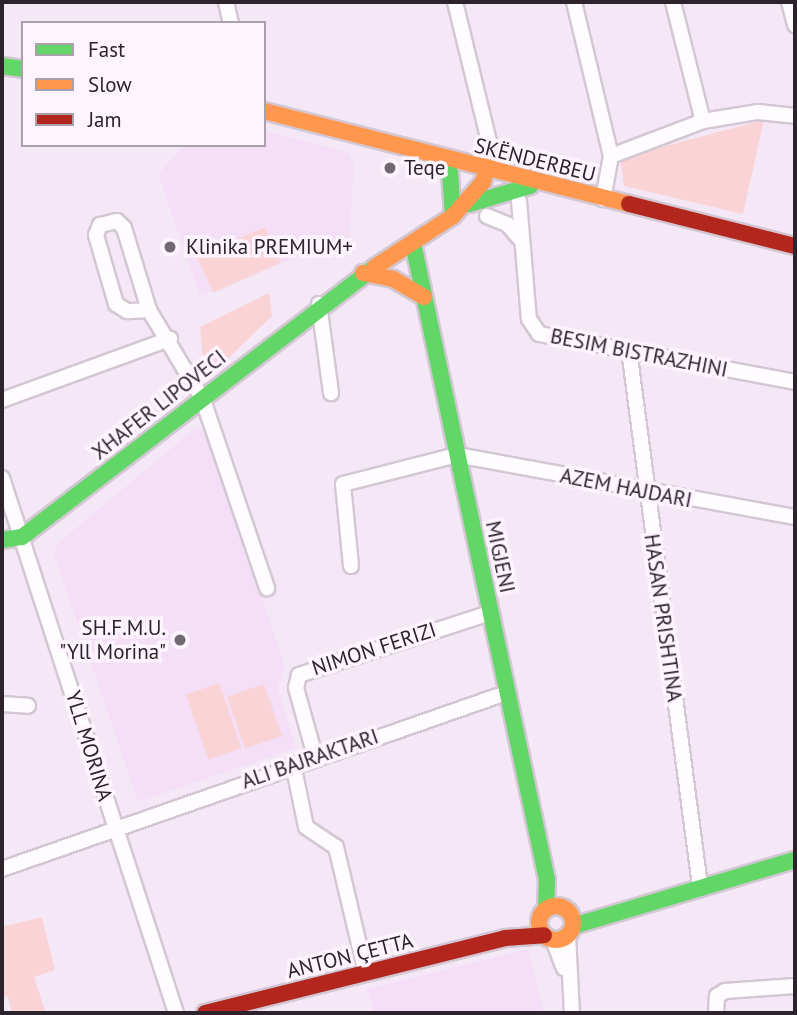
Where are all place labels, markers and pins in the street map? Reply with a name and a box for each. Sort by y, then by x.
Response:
place label: Teqe [404,155,445,181]
marker: Teqe [382,160,398,176]
place label: Klinika PREMIUM+ [186,234,353,260]
marker: Klinika PREMIUM+ [160,237,180,257]
place label: SH.F.M.U. "Yll Morina" [59,615,166,665]
marker: SH.F.M.U. "Yll Morina" [172,632,188,648]

